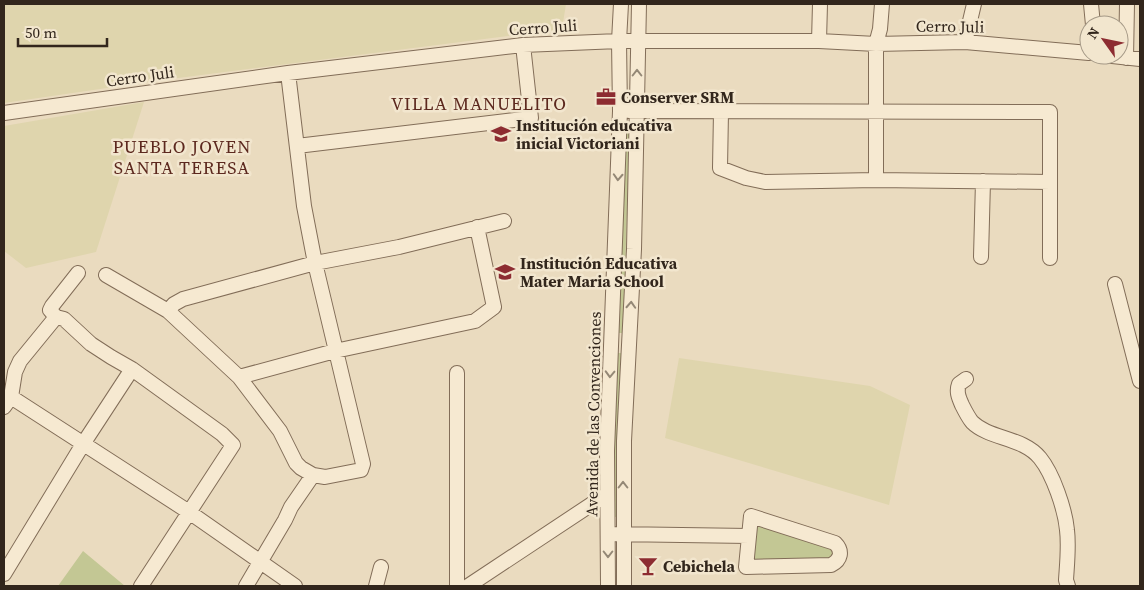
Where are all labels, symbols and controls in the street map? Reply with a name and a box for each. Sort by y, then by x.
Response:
street label: Cerro Juli [508,14,578,40]
street label: Cerro Juli [916,14,985,38]
scale bar [18,15,106,47]
north arrow [1079,15,1129,65]
text: 50 m [25,22,57,43]
text: N [1082,23,1104,43]
street label: Cerro Juli [105,60,176,92]
one-way arrow [632,69,642,76]
office icon: Conserver SRM [595,86,617,108]
place label: Conserver SRM [621,86,734,108]
district label: VILLA MANUELITO [391,91,567,116]
place label: Institución educativa inicial Victoriani [516,114,673,154]
school or university icon: Institución educativa inicial Victoriani [490,123,512,145]
district label: PUEBLO JOVEN SANTA TERESA [113,134,251,180]
one-way arrow [613,173,624,181]
place label: Institución Educativa Mater Maria School [520,252,678,292]
school or university icon: Institución Educativa Mater Maria School [494,261,516,283]
one-way arrow [625,301,636,309]
street label: Avenida de las Convenciones [580,311,606,517]
one-way arrow [605,371,615,379]
one-way arrow [618,481,628,488]
one-way arrow [603,551,613,559]
bar icon: Cebichela [637,555,659,577]
place label: Cebichela [663,555,736,577]

